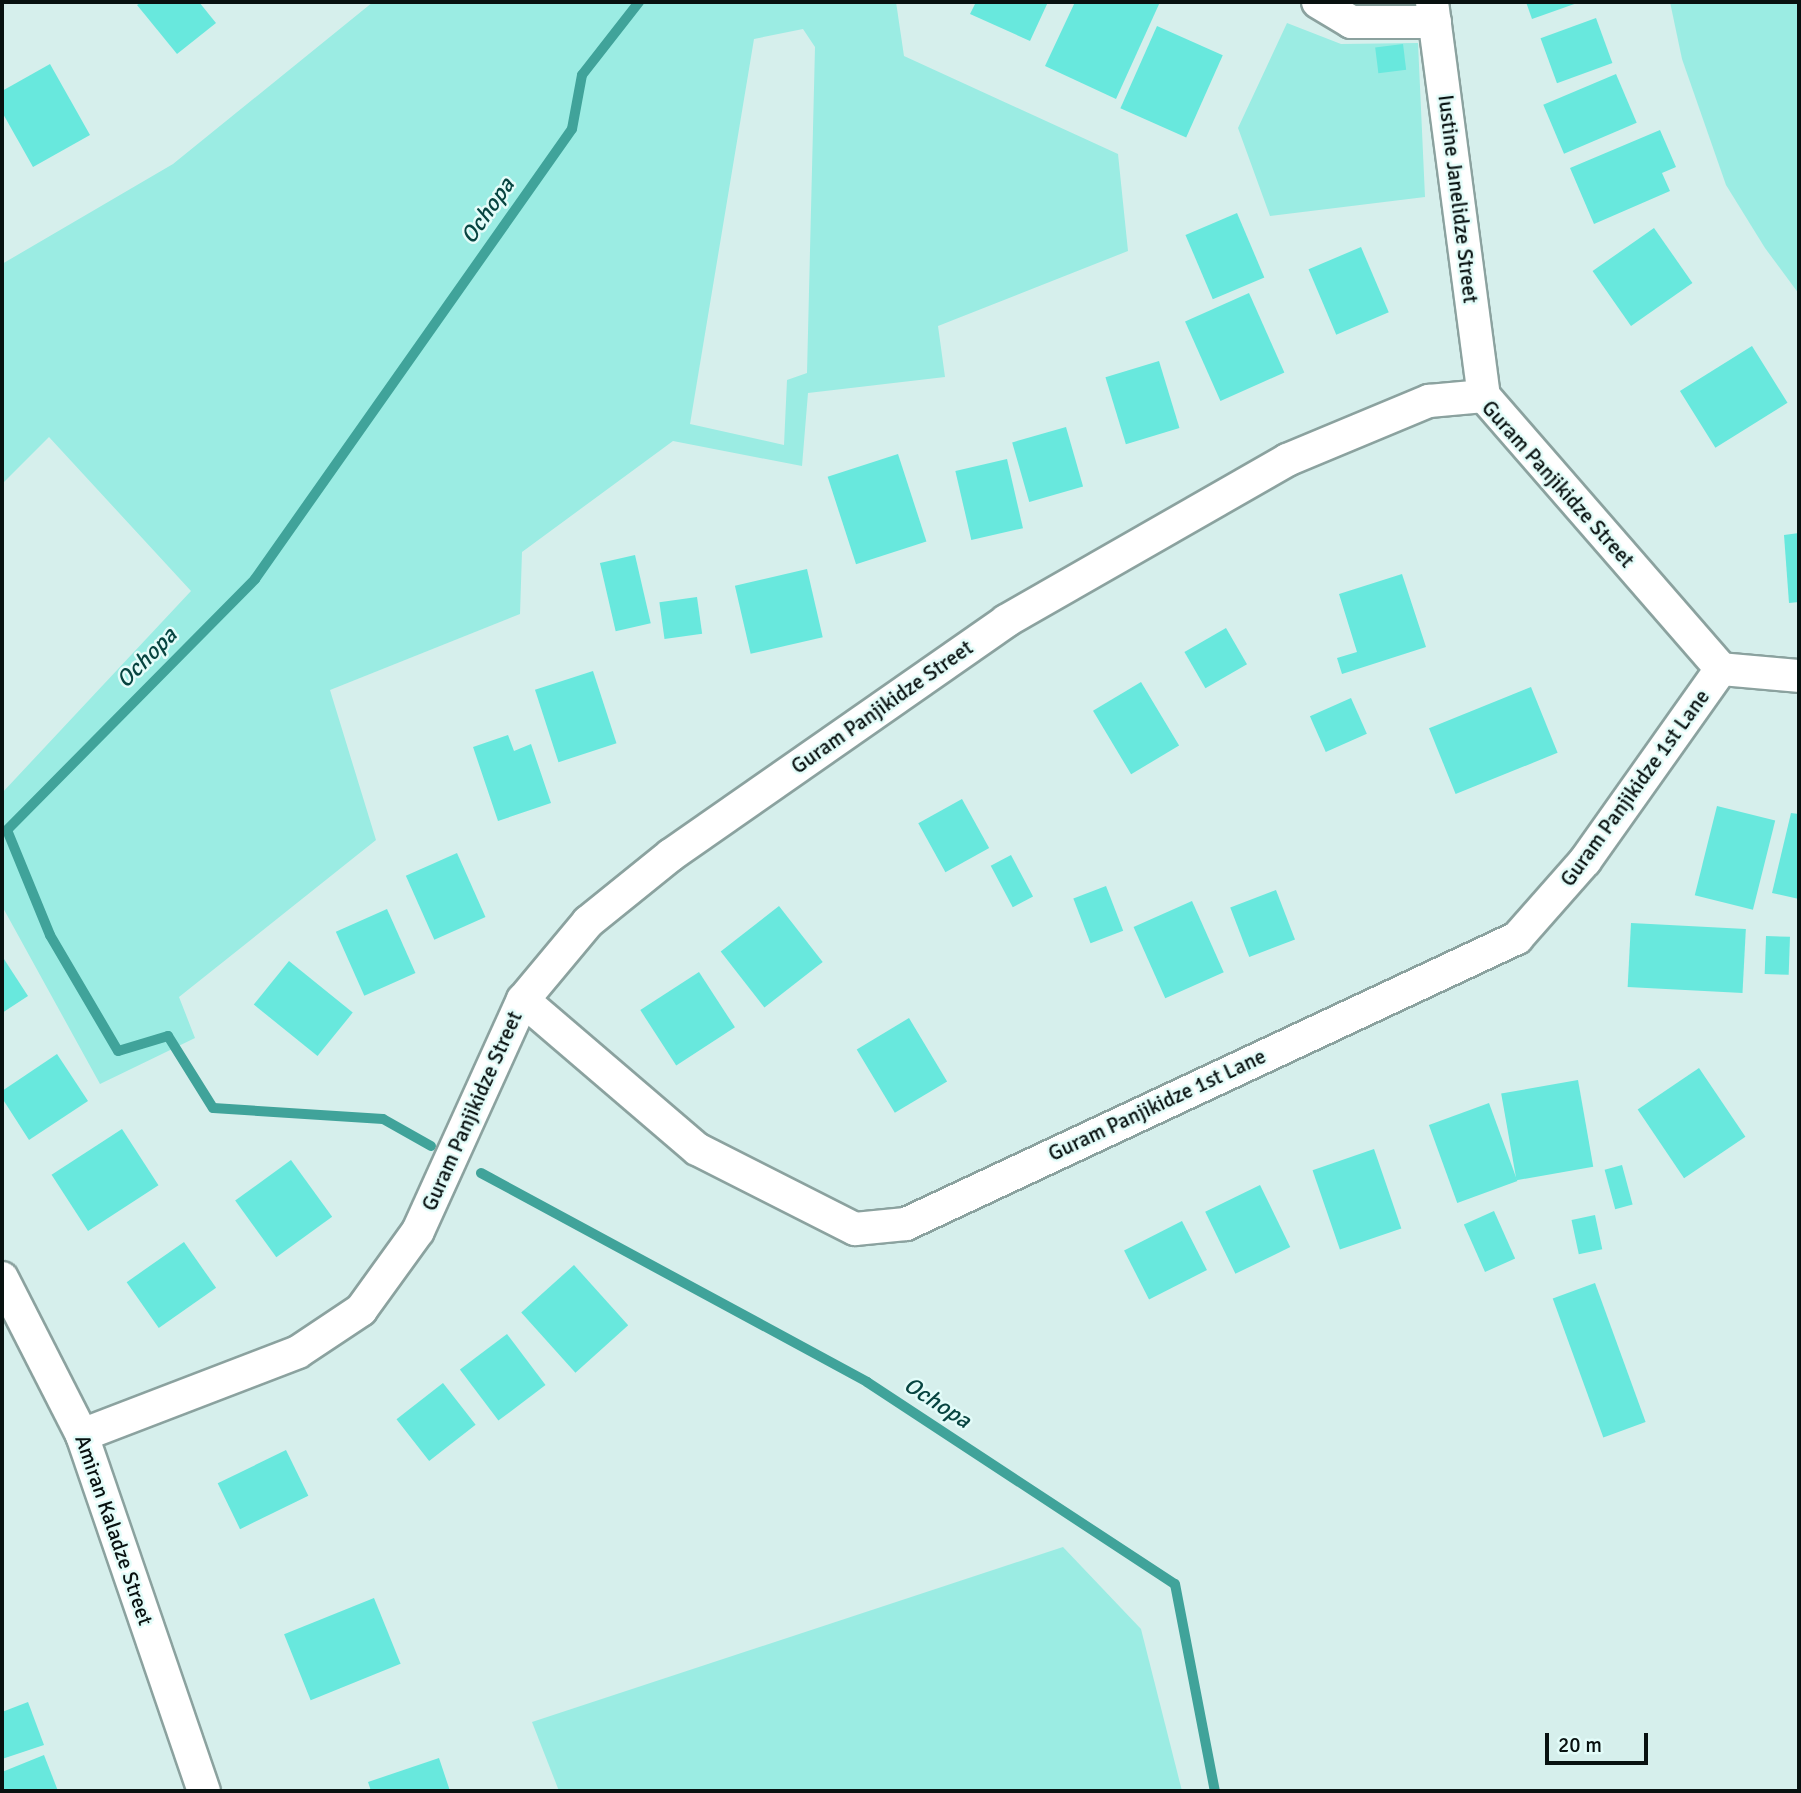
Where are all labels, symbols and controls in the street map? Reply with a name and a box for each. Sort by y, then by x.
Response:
street label: Iustine Janelidze Street [1433,93,1483,305]
water label: Ochopa [455,173,521,249]
street label: Guram Panjikidze Street [1476,395,1640,573]
water label: Ochopa [111,622,183,694]
street label: Guram Panjikidze Street [786,635,978,779]
street label: Guram Panjikidze 1st Lane [1555,685,1715,891]
street label: Guram Panjikidze Street [417,1007,527,1215]
street label: Guram Panjikidze 1st Lane [1044,1044,1270,1166]
water label: Ochopa [898,1371,976,1435]
street label: Amiran Kaladze Street [70,1432,158,1628]
scale bar [1549,1720,1652,1764]
text: 20 m [1558,1732,1602,1758]

